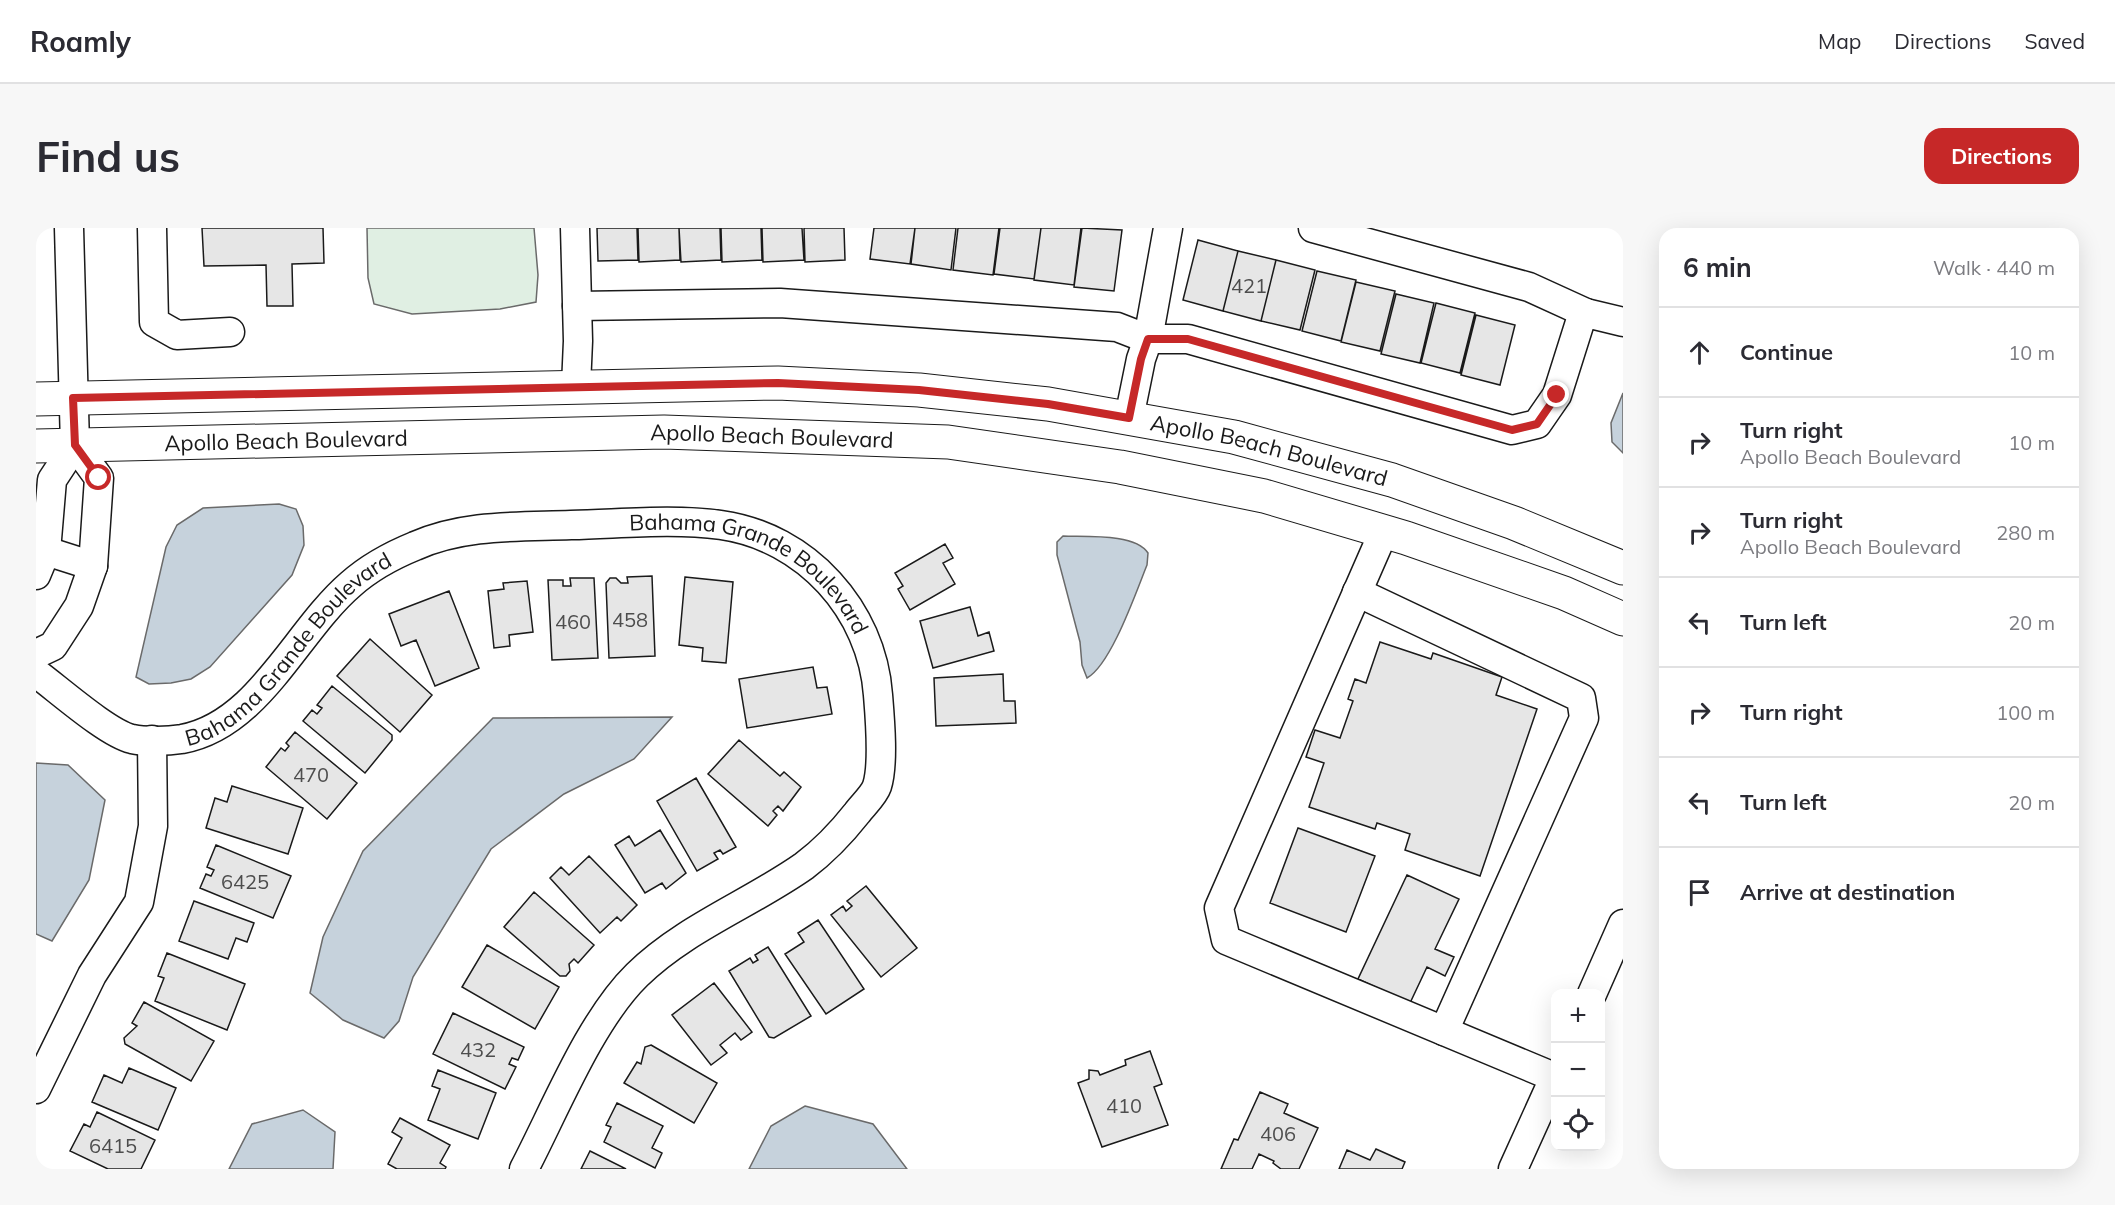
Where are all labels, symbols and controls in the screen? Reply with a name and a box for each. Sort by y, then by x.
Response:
text: Roamly [30,24,131,59]
text: Map [1818,28,1861,54]
text: Directions [1894,28,1991,54]
text: Saved [2024,28,2085,54]
button: Directions [1924,128,2079,184]
text: Find us [36,130,180,183]
text: 6 min [1683,251,1752,284]
text: Walk · 440 m [1933,255,2055,280]
house number: 421 [1231,273,1267,298]
icon: ahead [1683,336,1716,369]
text: Continue [1740,338,1833,366]
text: 10 m [2008,340,2055,365]
route end [1543,381,1569,407]
street label: Apollo Beach Boulevard [1148,408,1391,492]
text: Turn right [1740,416,1843,444]
street label: Apollo Beach Boulevard [650,418,894,454]
street label: Apollo Beach Boulevard [164,424,408,457]
icon: right [1683,426,1716,459]
text: 10 m [2008,430,2055,455]
text: Apollo Beach Boulevard [1740,444,1961,469]
route start [85,464,111,490]
text: Turn right [1740,506,1843,534]
street label: Bahama Grande Boulevard [629,508,875,639]
icon: right [1683,516,1716,549]
text: 280 m [1996,520,2055,545]
text: Apollo Beach Boulevard [1740,534,1961,559]
street label: Bahama Grande Boulevard [182,546,396,752]
icon: left [1683,606,1716,639]
house number: 458 [612,607,648,632]
text: Turn left [1740,608,1827,636]
house number: 460 [555,609,591,634]
text: 20 m [2008,610,2055,635]
icon: right [1683,696,1716,729]
text: Turn right [1740,698,1843,726]
text: 100 m [1996,700,2055,725]
house number: 470 [293,762,329,787]
icon: left [1683,786,1716,819]
text: Turn left [1740,788,1827,816]
text: 20 m [2008,790,2055,815]
house number: 6425 [221,869,269,894]
icon: arrive [1683,876,1716,909]
text: Arrive at destination [1740,878,1955,906]
map controls [1551,989,1605,1151]
button: + [1551,989,1605,1043]
house number: 432 [460,1037,496,1062]
button: − [1551,1043,1605,1097]
house number: 410 [1106,1093,1142,1118]
button: locate [1551,1097,1605,1151]
house number: 406 [1260,1121,1296,1146]
house number: 6415 [89,1133,137,1158]

